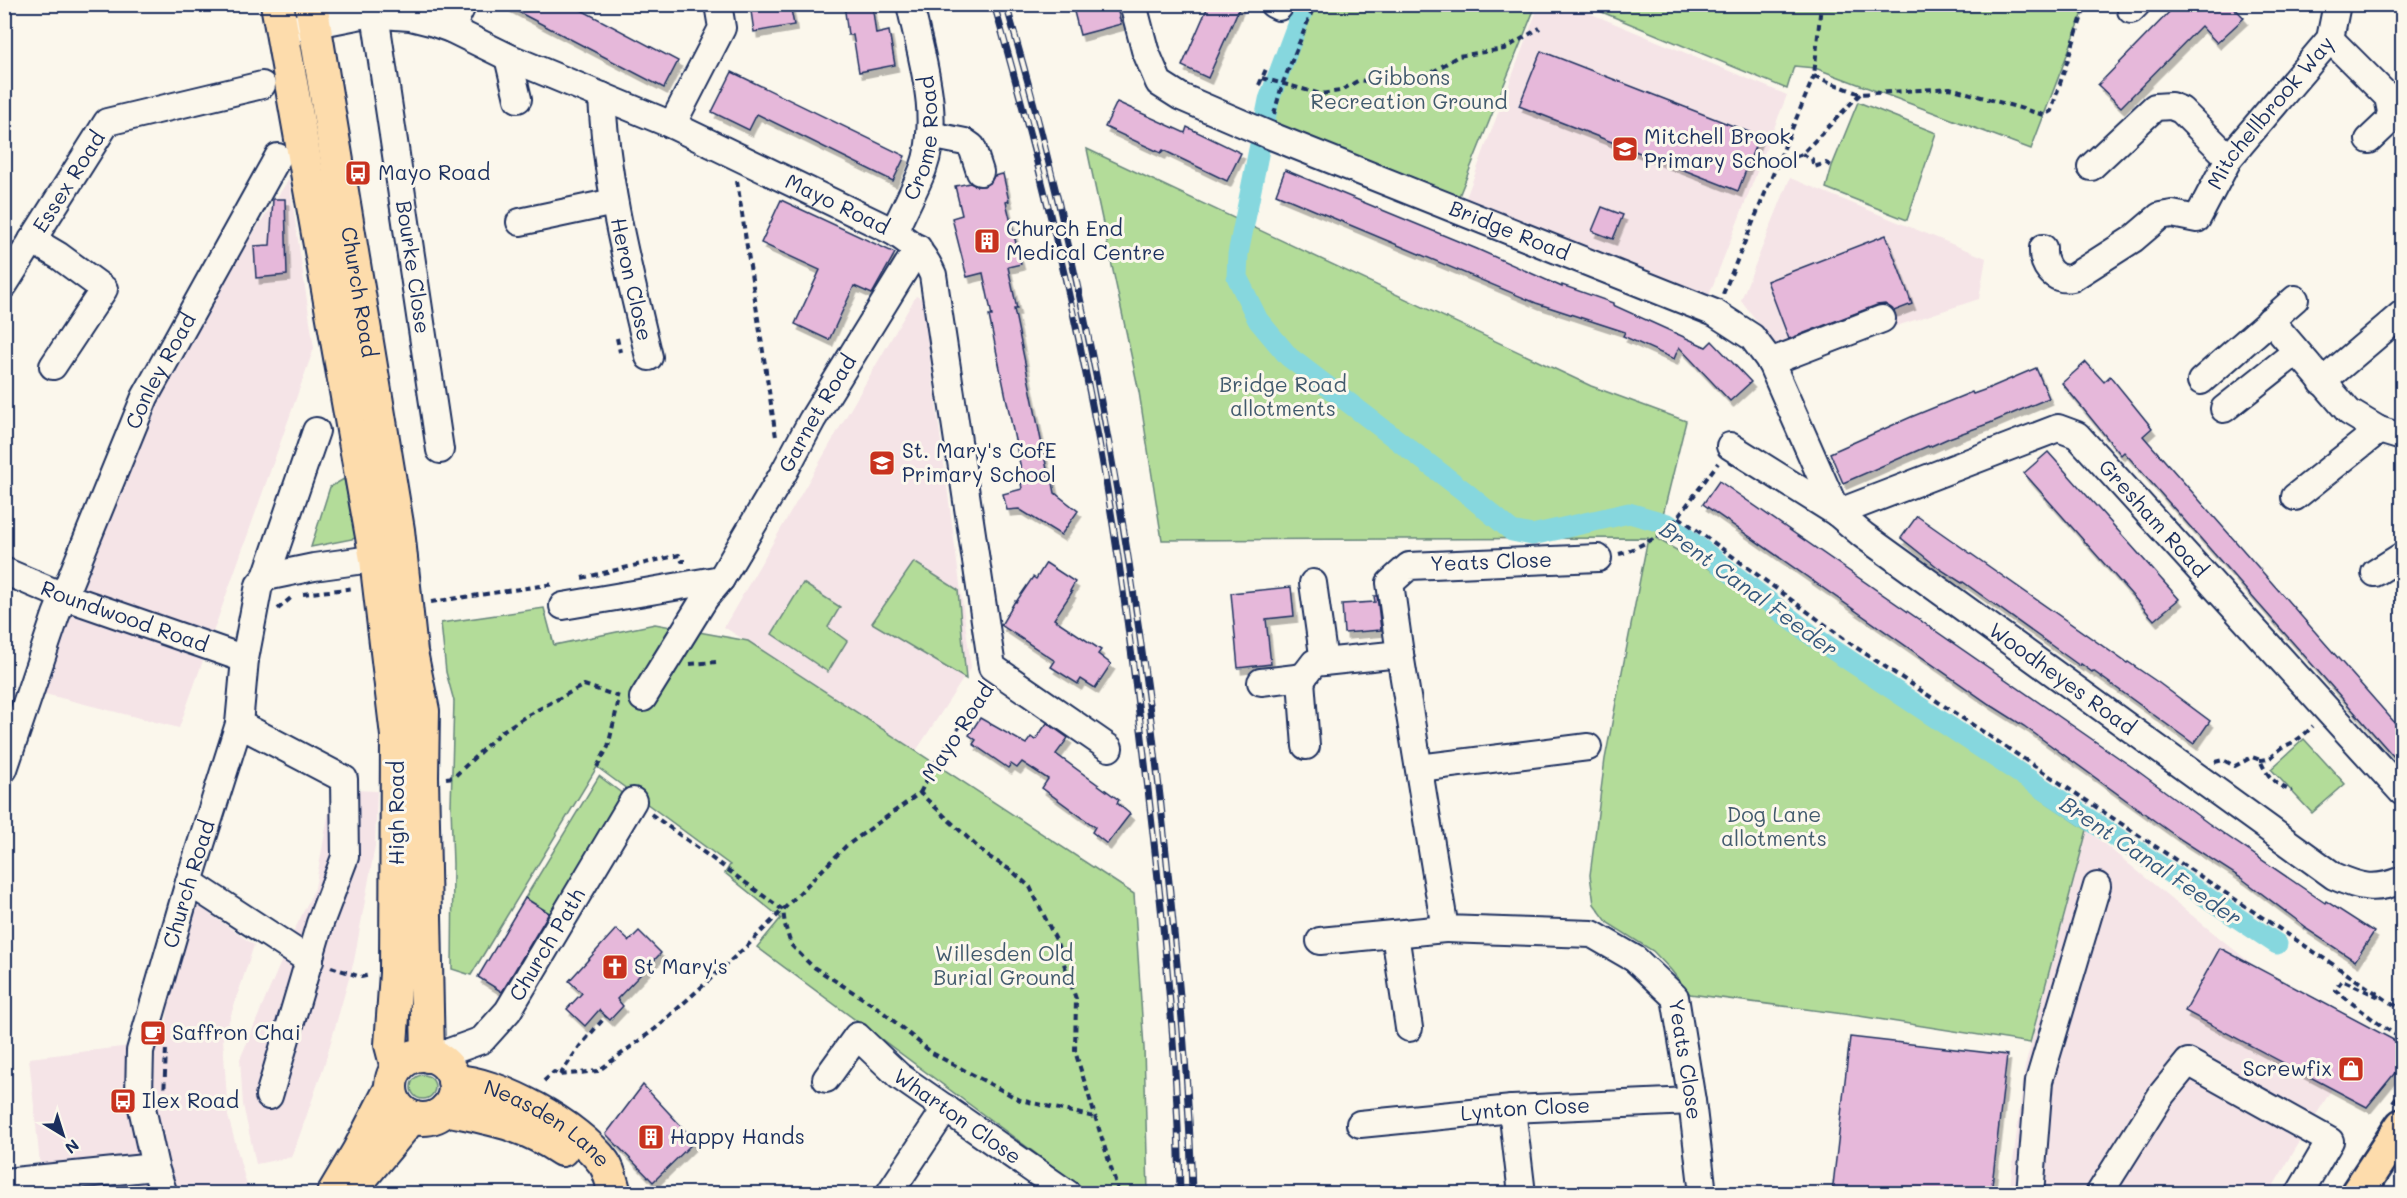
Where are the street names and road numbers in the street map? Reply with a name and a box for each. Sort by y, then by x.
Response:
street label: Mitchellbrook Way [2200,30,2339,194]
street label: Crome Road [896,74,943,204]
street label: Essex Road [26,125,110,237]
street label: Mayo Road [781,167,894,240]
street label: Bridge Road [1446,193,1574,266]
street label: Bourke Close [391,199,437,335]
street label: Heron Close [606,215,660,343]
street label: Church Road [336,224,384,359]
street label: Conley Road [118,308,201,433]
street label: Garnet Road [771,349,861,477]
street label: Gresham Road [2094,453,2215,582]
street label: Yeats Close [1430,545,1552,576]
street label: Roundwood Road [37,573,212,657]
street label: Woodheyes Road [1984,616,2142,740]
street label: Mayo Road [915,677,999,786]
street label: High Road [382,761,409,865]
street label: Church Road [156,817,220,951]
street label: Church Path [502,883,590,1005]
street label: Yeats Close [1663,997,1709,1121]
street label: Wharton Close [889,1061,1027,1169]
street label: Neasden Lane [481,1072,617,1172]
street label: Lynton Close [1459,1091,1591,1126]

